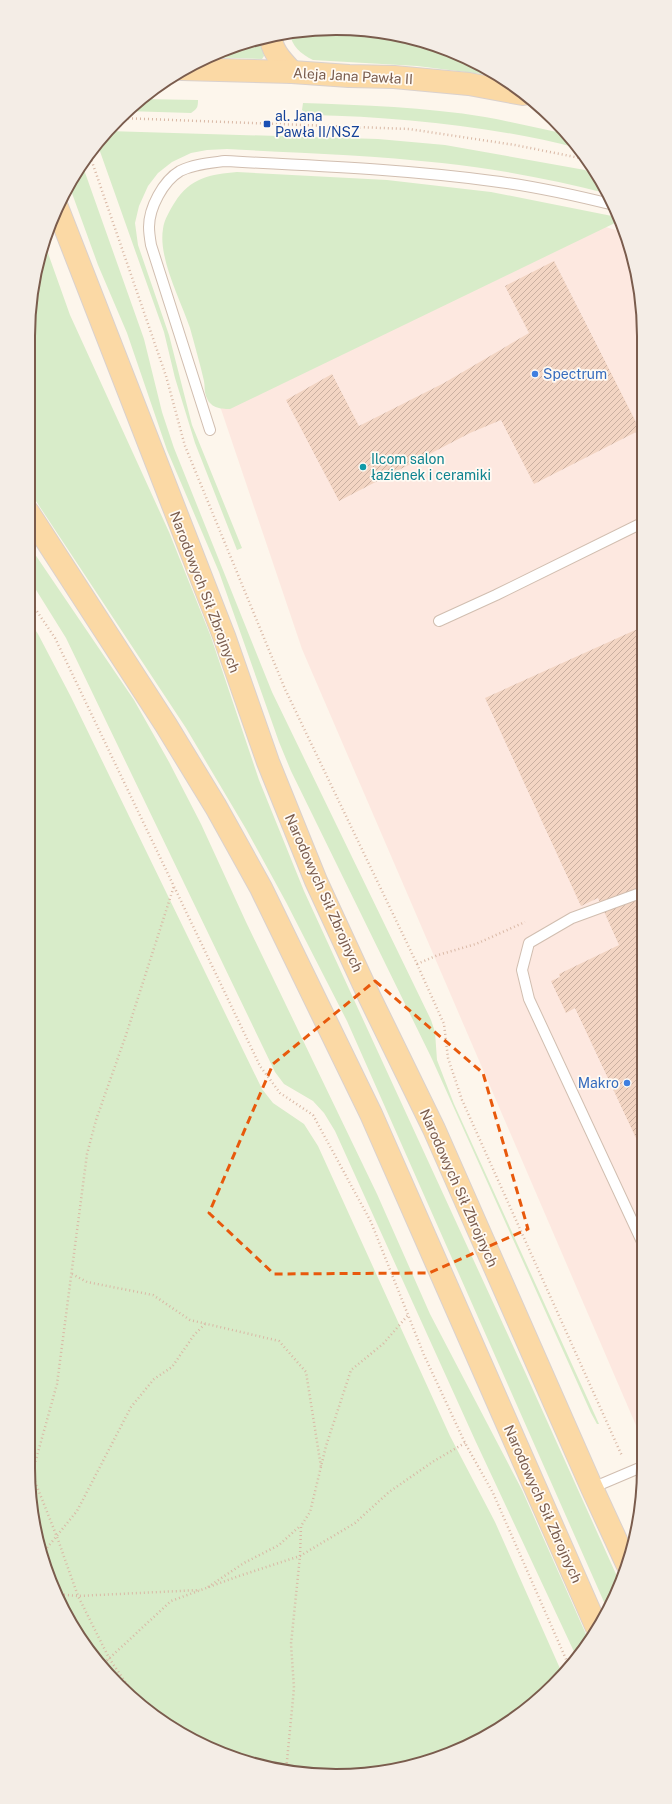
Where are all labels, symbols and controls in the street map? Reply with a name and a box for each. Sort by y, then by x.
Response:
street label: Aleja Jana Pawła II [293,65,413,87]
place label: al. Jana Pawła II/NSZ [275,108,360,140]
marker: al. Jana Pawła II/NSZ [262,119,272,129]
place label: Spectrum [543,366,607,382]
marker: Spectrum [530,369,540,379]
place label: Ilcom salon łazienek i ceramiki [371,451,491,483]
marker: Ilcom salon łazienek i ceramiki [358,462,368,472]
street label: Narodowych Sił Zbrojnych [167,509,243,675]
street label: Narodowych Sił Zbrojnych [282,812,366,974]
place label: Makro [578,1075,619,1091]
marker: Makro [622,1078,632,1088]
street label: Narodowych Sił Zbrojnych [417,1107,501,1269]
street label: Narodowych Sił Zbrojnych [501,1423,585,1585]

